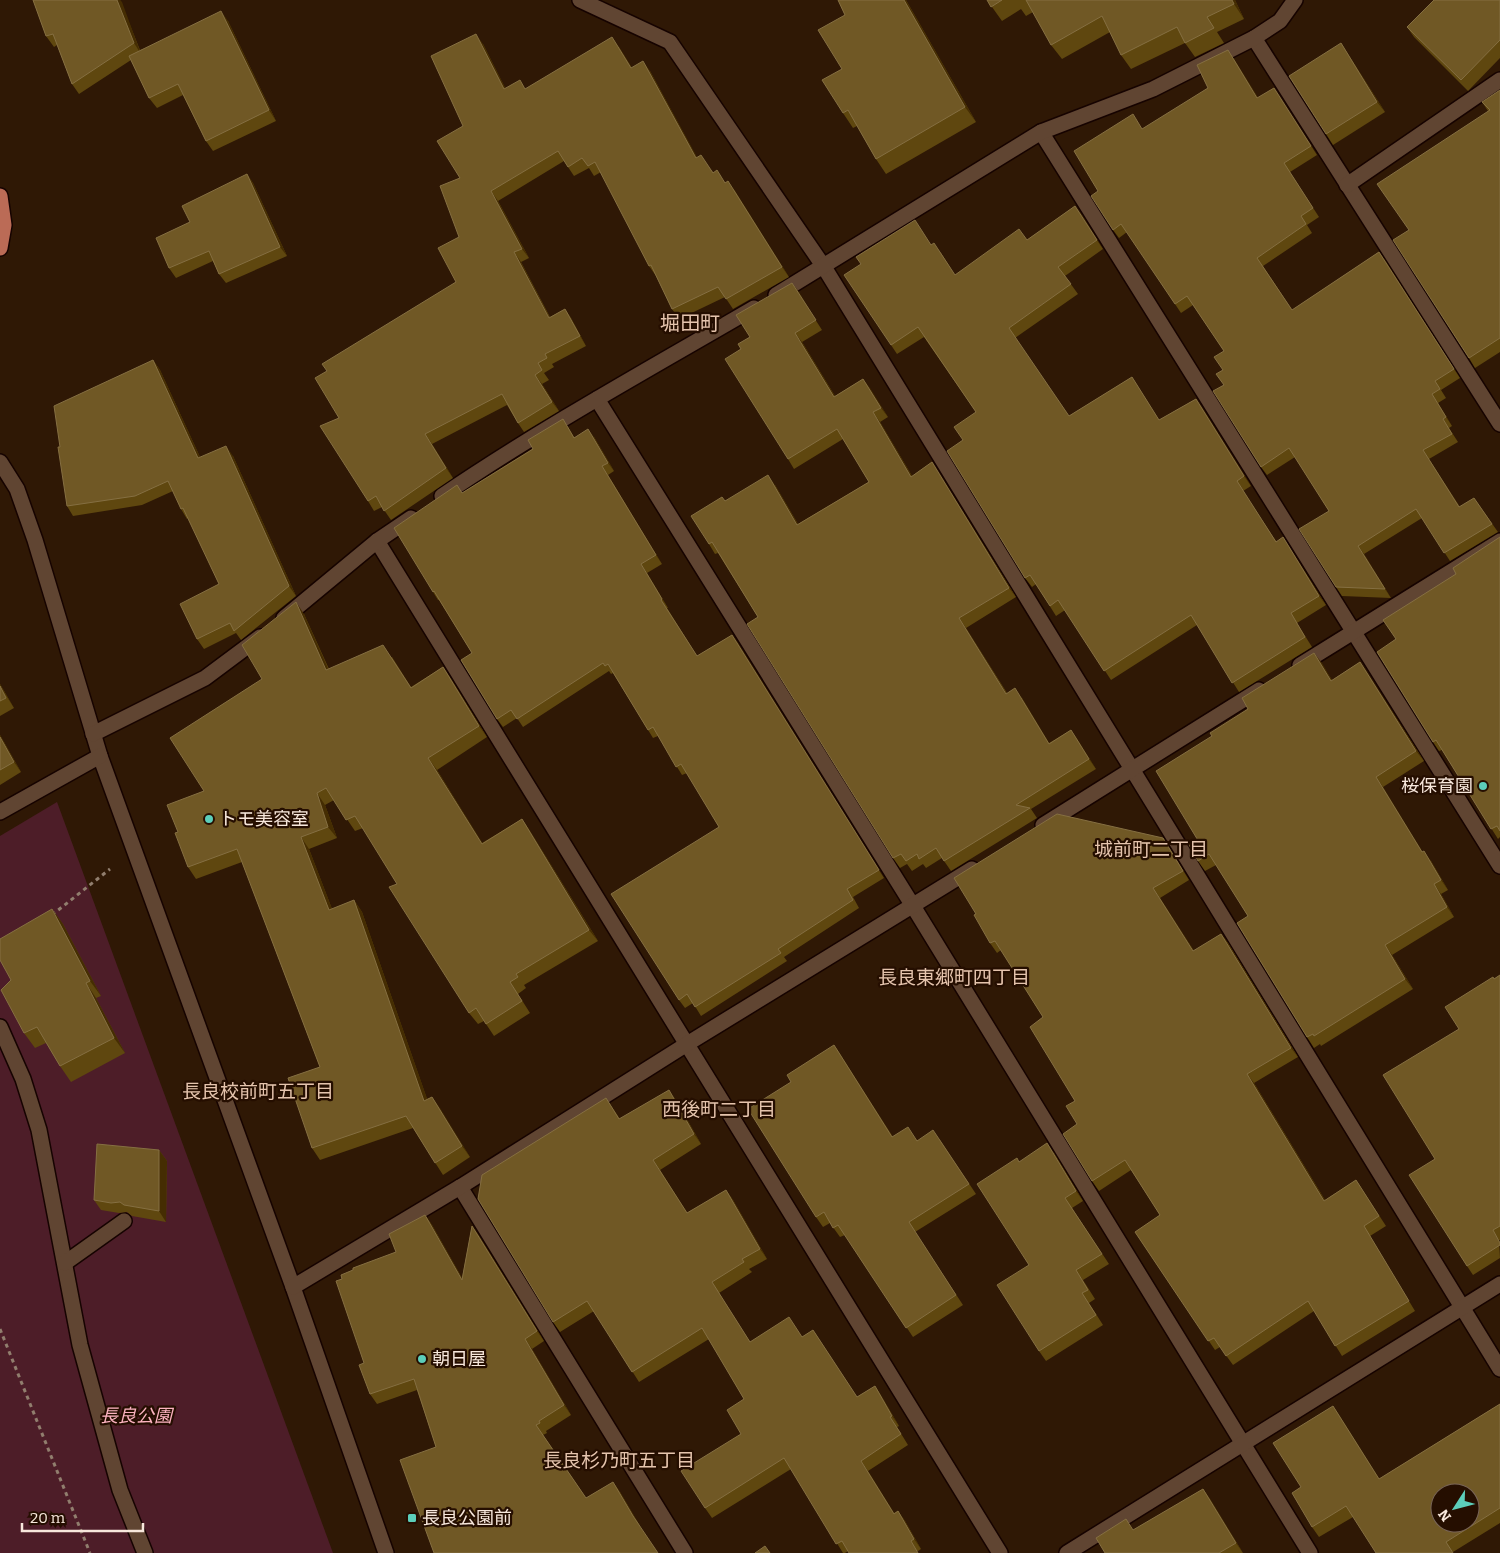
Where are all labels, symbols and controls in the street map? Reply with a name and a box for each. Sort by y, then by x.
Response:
district label: 堀田町 [660,311,720,335]
place label: 桜保育園 [1401,775,1473,797]
marker: 桜保育園 [1477,780,1489,792]
place label: トモ美容室 [219,808,309,830]
marker: トモ美容室 [203,813,215,825]
district label: 城前町二丁目 [1094,838,1208,861]
district label: 長良東郷町四丁目 [878,966,1030,989]
district label: 長良校前町五丁目 [182,1080,334,1103]
district label: 西後町二丁目 [662,1098,776,1121]
place label: 朝日屋 [432,1348,486,1370]
marker: 朝日屋 [416,1353,428,1365]
park label: 長良公園 [100,1405,175,1427]
district label: 長良杉乃町五丁目 [543,1449,695,1472]
north arrow [1430,1483,1480,1533]
scale bar [22,1500,144,1532]
text: N [1435,1506,1455,1525]
place label: 長良公園前 [422,1507,512,1529]
text: 20 m [30,1509,66,1527]
marker: 長良公園前 [406,1512,418,1524]

